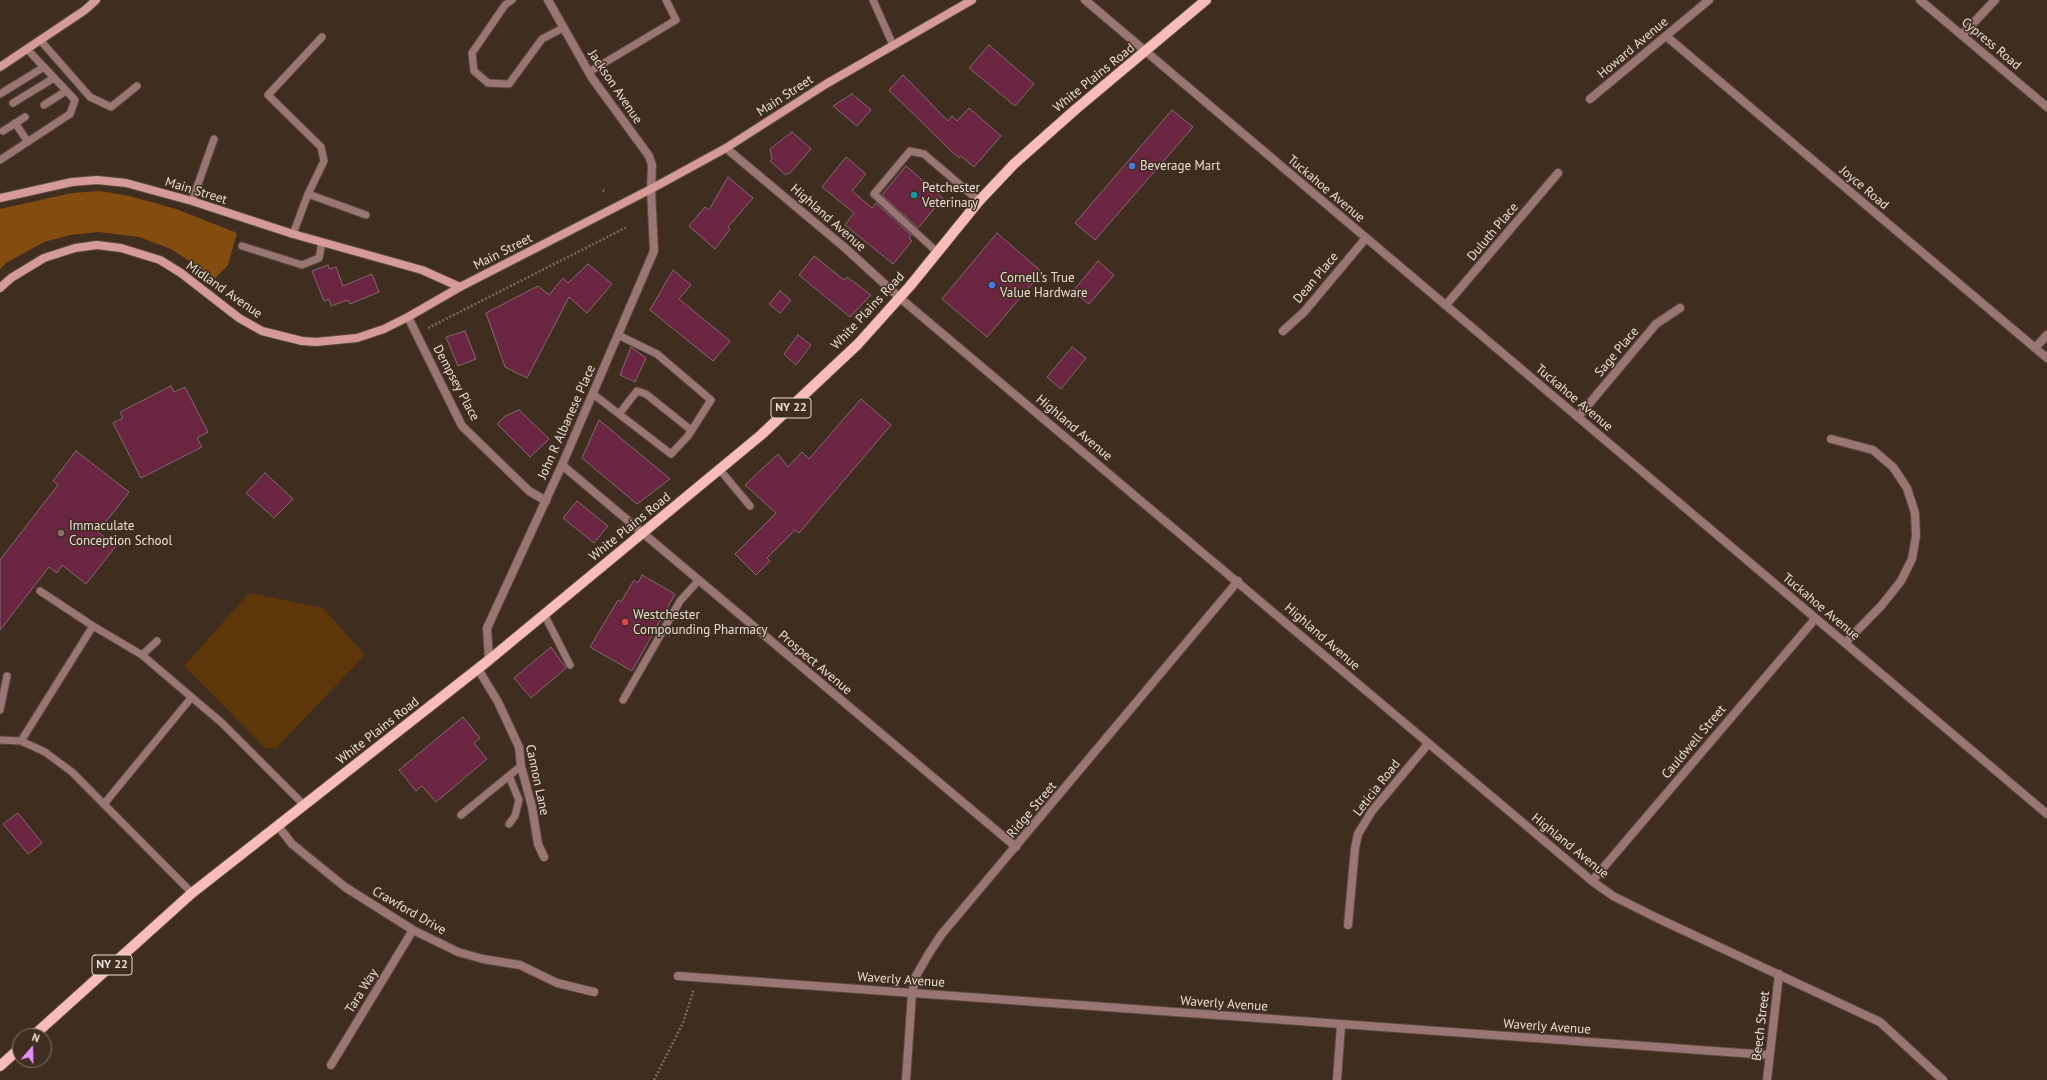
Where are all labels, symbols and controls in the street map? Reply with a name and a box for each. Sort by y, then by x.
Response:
street label: Howard Avenue [1595,14,1671,82]
street label: Cypress Road [1958,15,2024,73]
street label: White Plains Road [1050,40,1138,116]
street label: Jackson Avenue [585,47,645,127]
street label: Main Street [754,72,816,120]
street label: Tuckahoe Avenue [1284,152,1368,226]
place label: Beverage Mart [1140,158,1221,174]
marker: Beverage Mart [1127,161,1137,171]
street label: Joyce Road [1836,163,1892,213]
street label: Main Street [163,174,229,208]
place label: Petchester Veterinary [922,180,980,211]
street label: Highland Avenue [787,181,869,255]
marker: Petchester Veterinary [909,190,919,200]
street label: Duluth Place [1464,200,1522,264]
street label: Main Street [471,231,535,273]
street label: Dean Place [1290,249,1342,307]
street label: Midland Avenue [183,258,265,322]
street label: White Plains Road [828,269,908,353]
place label: Cornell's True Value Hardware [1000,270,1088,301]
marker: Cornell's True Value Hardware [987,280,997,290]
street label: Sage Place [1592,324,1642,380]
street label: Dempsey Place [429,342,483,424]
street label: Tuckahoe Avenue [1532,361,1616,435]
street label: John R Albanese Place [535,362,599,482]
street label: Highland Avenue [1033,392,1115,464]
road number: NY 22 [771,398,811,418]
street label: White Plains Road [586,489,674,565]
place label: Immaculate Conception School [69,518,172,549]
marker: Immaculate Conception School [56,528,66,538]
street label: Tuckahoe Avenue [1779,570,1863,644]
street label: Highland Avenue [1281,600,1363,674]
place label: Westchester Compounding Pharmacy [633,607,768,638]
marker: Westchester Compounding Pharmacy [620,617,630,627]
street label: Prospect Avenue [775,628,855,698]
street label: White Plains Road [334,694,422,768]
street label: Cauldwell Street [1659,702,1729,782]
street label: Cannon Lane [522,743,552,817]
street label: Leticia Road [1350,757,1404,819]
street label: Ridge Street [1004,779,1060,841]
street label: Highland Avenue [1528,810,1612,882]
street label: Crawford Drive [369,884,449,938]
road number: NY 22 [92,955,132,975]
street label: Tara Way [342,966,382,1016]
street label: Waverly Avenue [857,969,945,991]
street label: Beech Street [1749,990,1773,1062]
street label: Waverly Avenue [1180,993,1268,1015]
street label: Waverly Avenue [1503,1016,1591,1038]
north arrow [12,1028,52,1068]
text: N [30,1030,42,1045]

